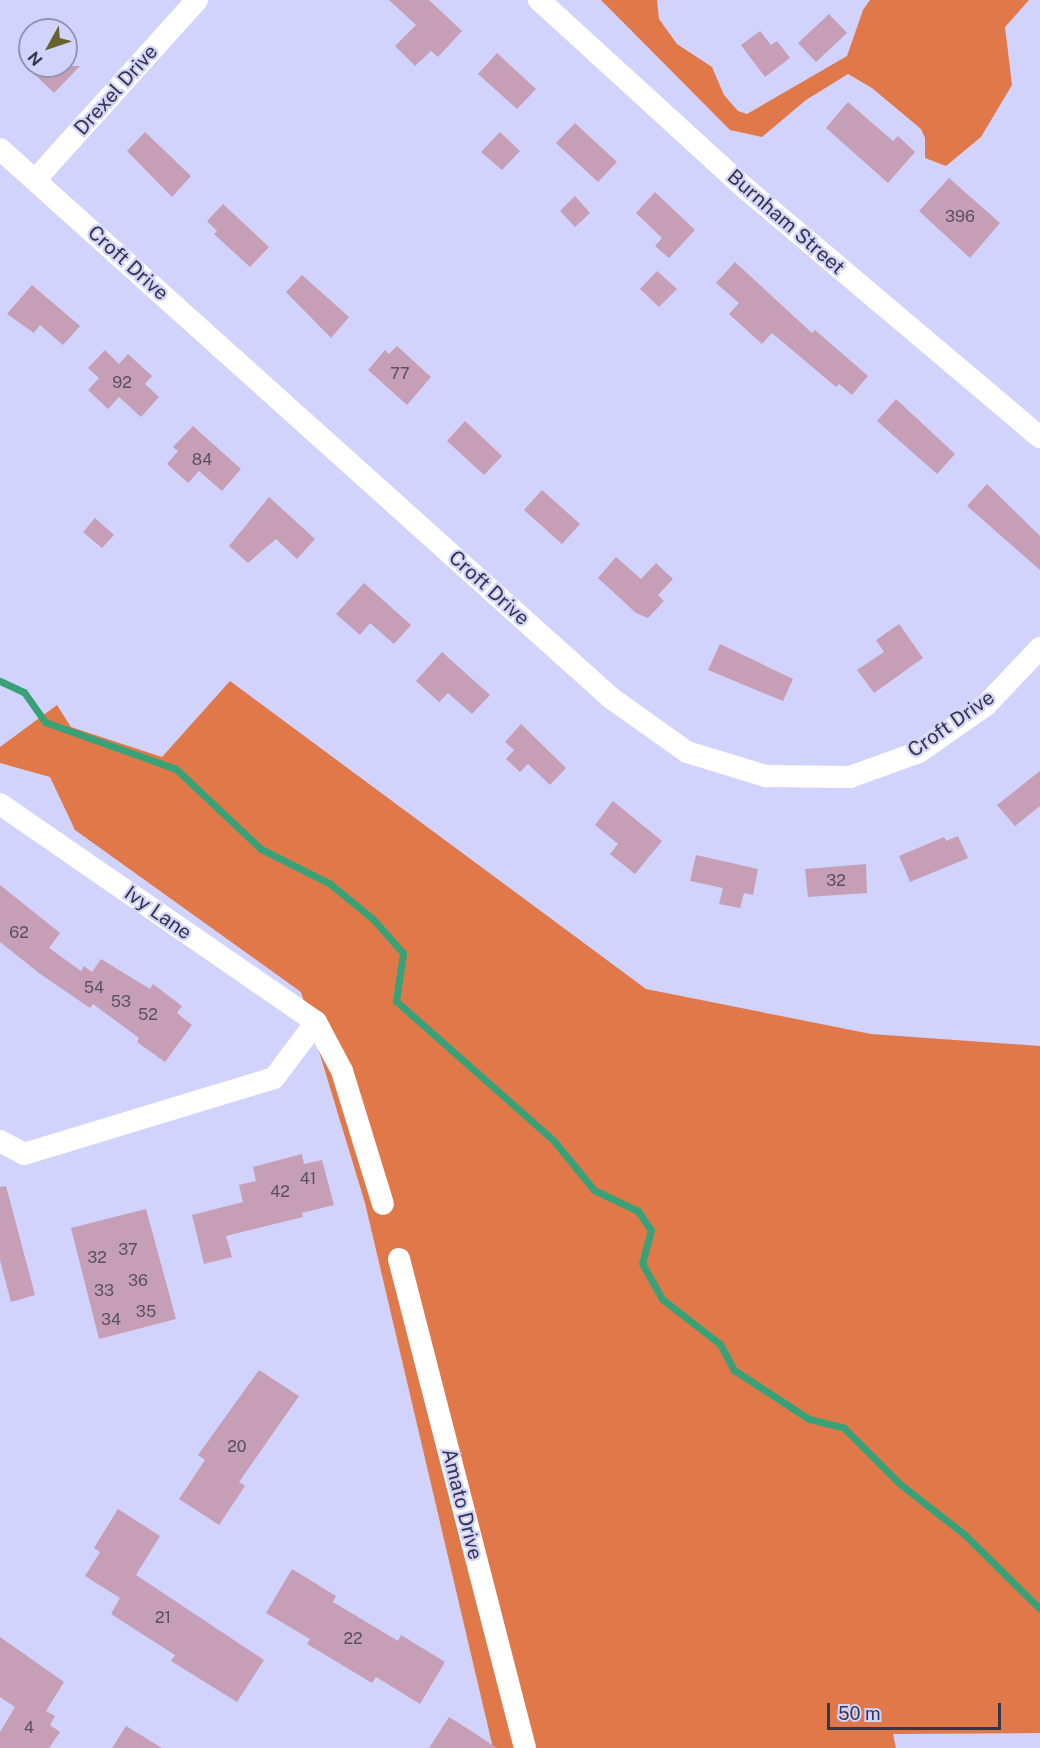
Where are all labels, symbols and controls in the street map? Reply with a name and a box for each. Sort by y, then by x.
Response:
north arrow [18,18,78,78]
street label: Drexel Drive [69,40,163,140]
text: N [24,48,47,70]
street label: Burnham Street [722,165,850,279]
house number: 396 [945,207,975,227]
street label: Croft Drive [83,221,173,305]
house number: 77 [390,364,410,384]
house number: 92 [112,373,132,393]
house number: 84 [192,450,212,470]
street label: Croft Drive [444,546,534,630]
street label: Croft Drive [903,685,999,763]
house number: 32 [826,871,846,891]
street label: Ivy Lane [120,881,196,945]
house number: 62 [9,923,29,943]
house number: 54 [84,978,104,998]
house number: 53 [111,992,131,1012]
house number: 52 [138,1005,158,1025]
house number: 41 [300,1169,316,1189]
house number: 42 [270,1182,290,1202]
house number: 37 [118,1240,138,1260]
house number: 32 [87,1248,107,1268]
house number: 36 [128,1271,148,1291]
house number: 33 [94,1281,114,1301]
house number: 35 [136,1302,156,1322]
house number: 34 [101,1310,121,1330]
house number: 20 [227,1437,247,1457]
street label: Amato Drive [437,1446,487,1562]
house number: 21 [155,1608,171,1628]
house number: 22 [343,1629,363,1649]
scale bar [830,1691,1004,1729]
text: 50 m [838,1703,881,1724]
house number: 4 [24,1718,34,1738]

